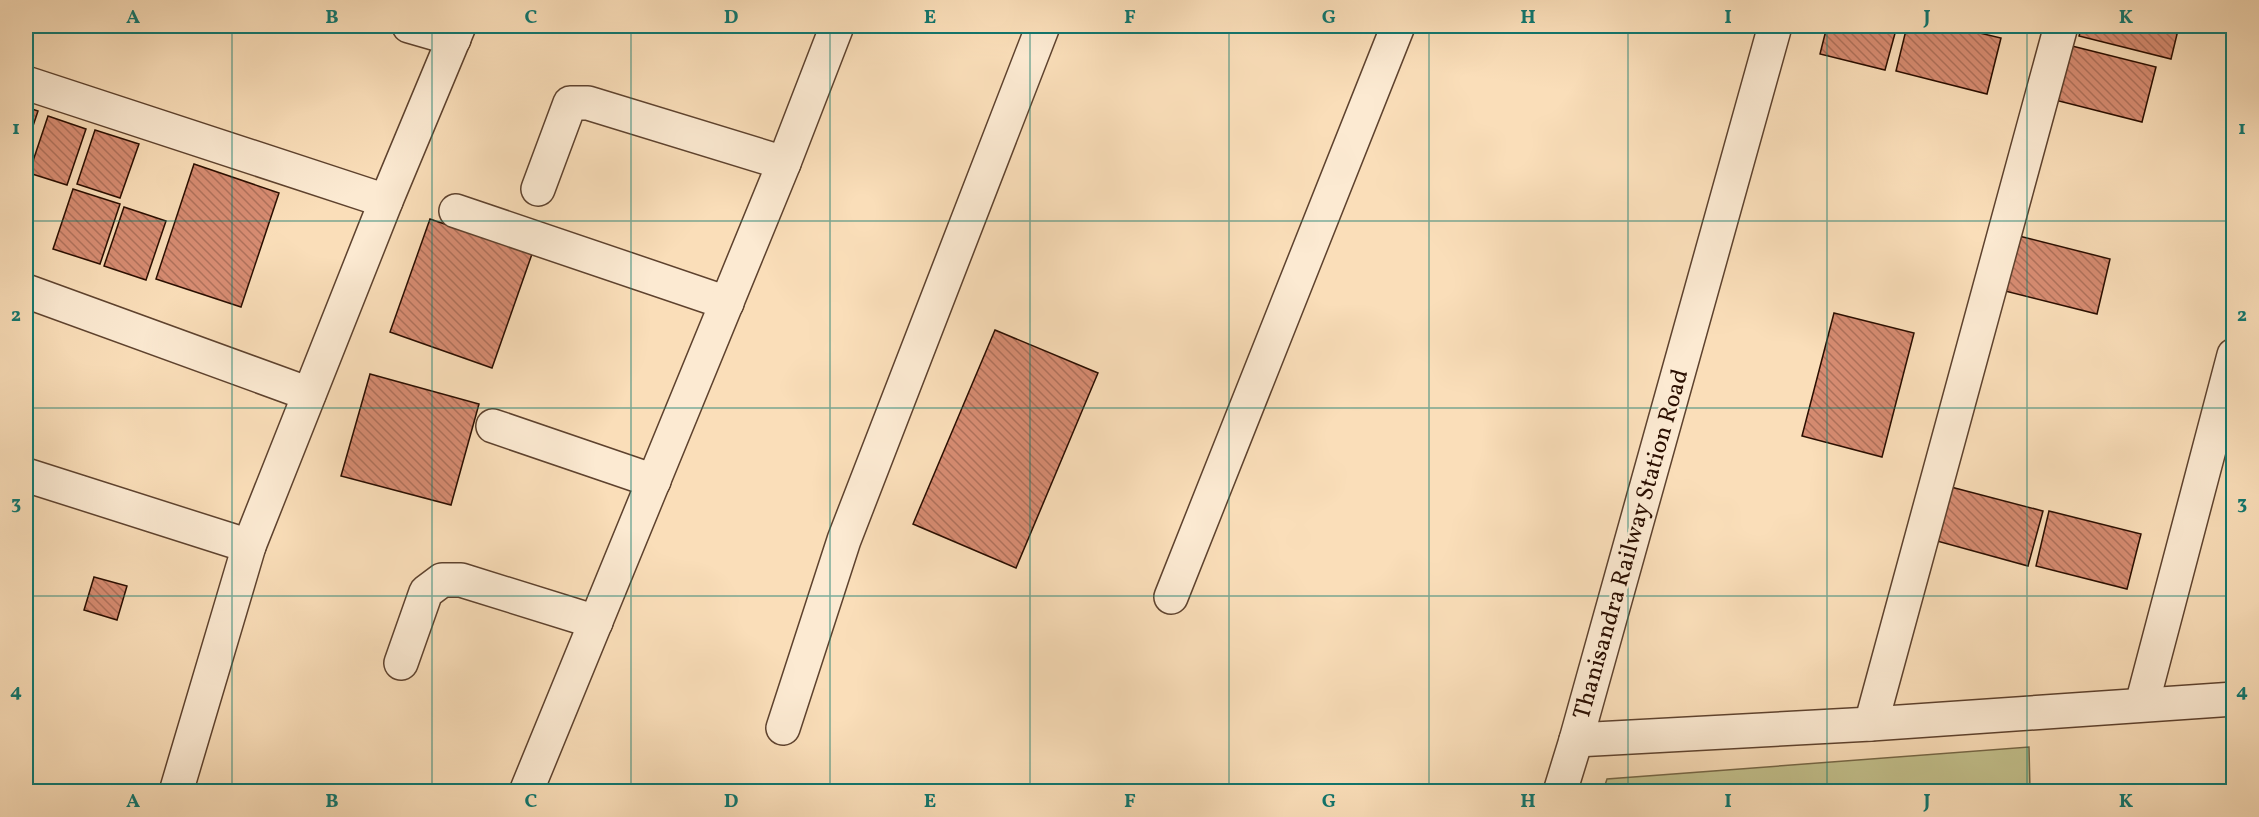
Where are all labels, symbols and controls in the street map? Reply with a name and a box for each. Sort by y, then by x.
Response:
text: A [126,4,140,32]
text: B [325,4,339,32]
text: C [525,4,538,32]
text: D [724,4,738,32]
text: E [924,4,936,32]
text: F [1124,4,1136,32]
text: G [1322,4,1336,32]
text: H [1520,4,1536,32]
text: I [1724,4,1732,32]
text: J [1922,4,1931,32]
text: K [2119,4,2134,32]
text: 1 [12,115,20,143]
text: 1 [2238,115,2246,143]
text: 2 [11,302,21,330]
text: 2 [2237,302,2247,330]
street label: Thanisandra Railway Station Road [1566,365,1698,724]
text: 3 [11,490,21,518]
text: 3 [2237,490,2247,518]
text: 4 [10,678,22,706]
text: 4 [2236,678,2248,706]
text: A [126,788,140,816]
text: B [325,788,339,816]
text: C [525,788,538,816]
text: D [724,788,738,816]
text: E [924,788,936,816]
text: F [1124,788,1136,816]
text: G [1322,788,1336,816]
text: H [1520,788,1536,816]
text: I [1724,788,1732,816]
text: J [1922,788,1931,816]
text: K [2119,788,2134,816]

